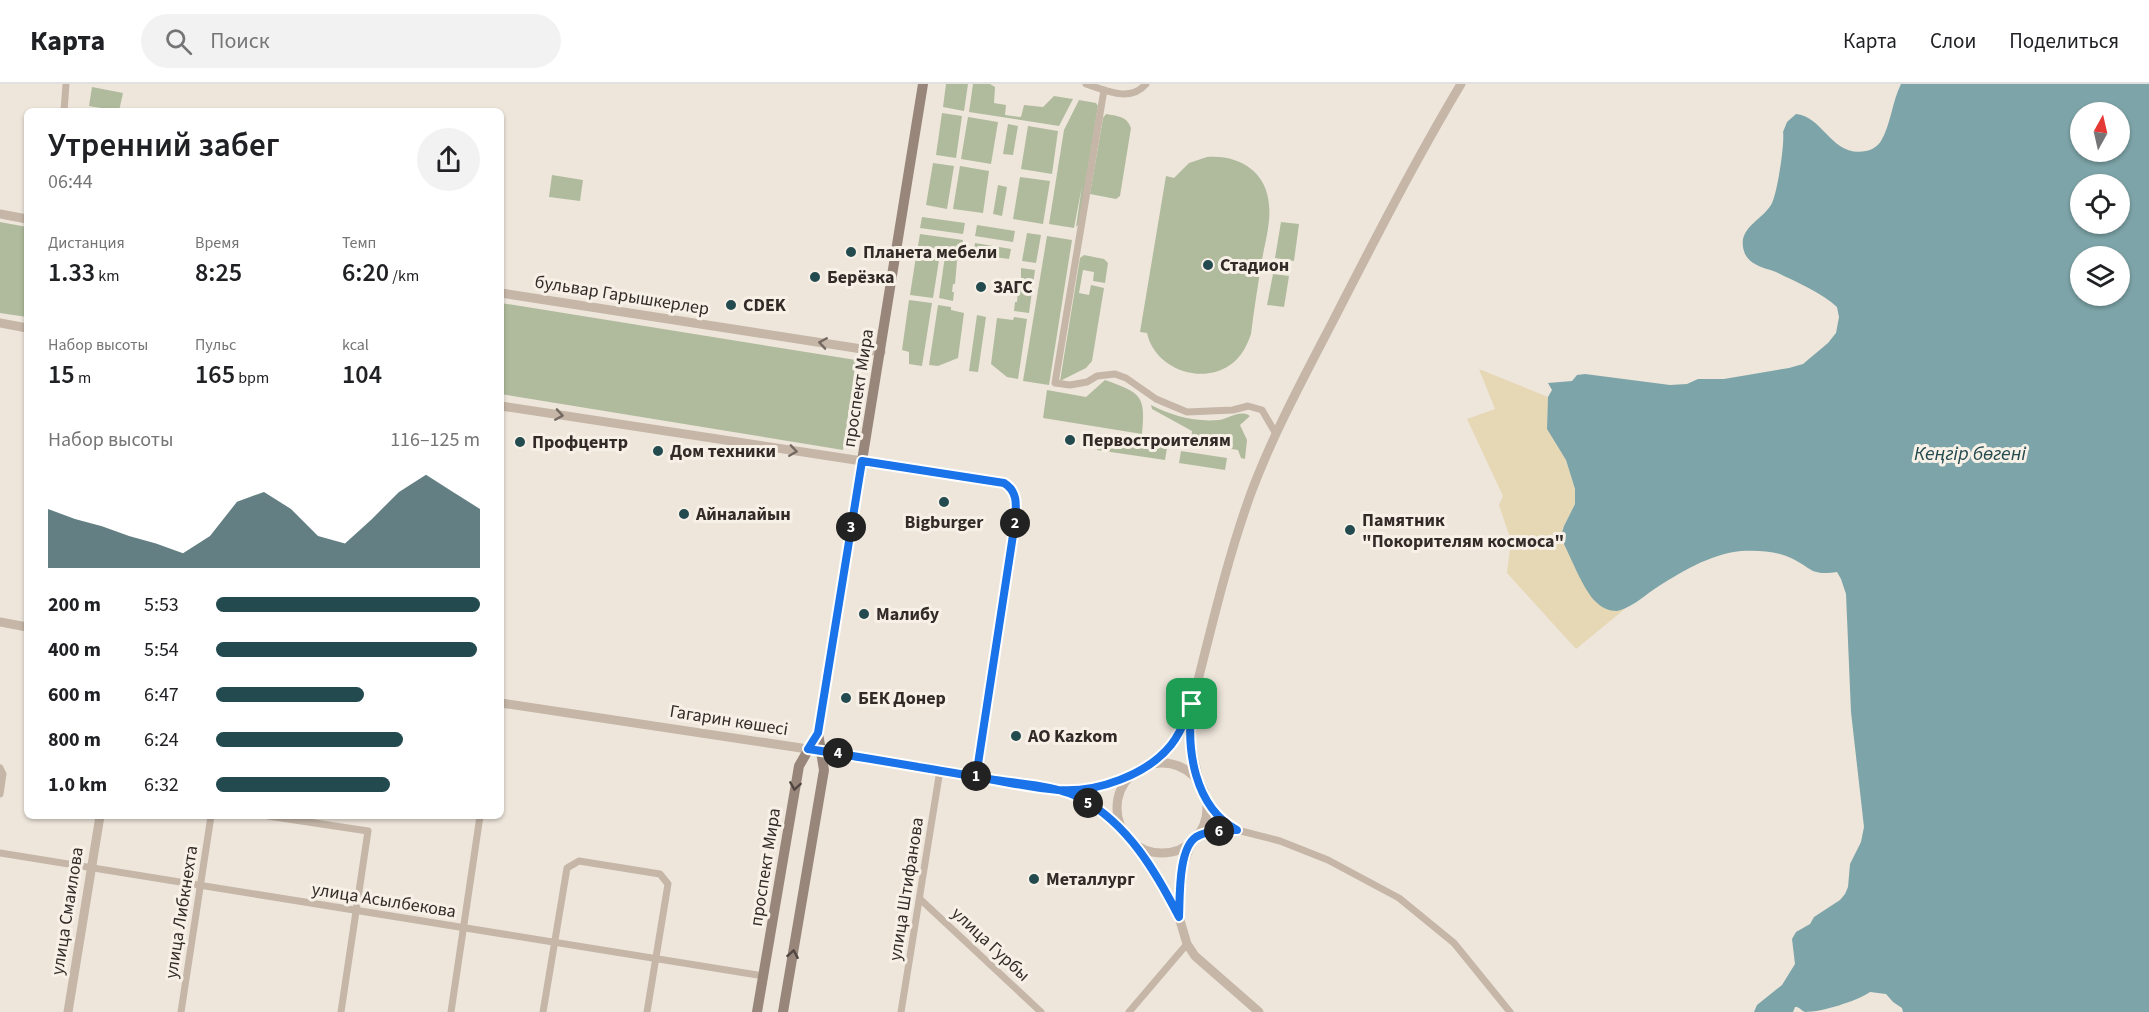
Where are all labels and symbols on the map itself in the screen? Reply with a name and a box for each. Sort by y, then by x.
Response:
north arrow [2070,102,2130,162]
place label: Планета мебели [863,240,997,265]
marker: Планета мебели [844,245,858,259]
place label: Стадион [1220,253,1289,278]
marker: Стадион [1201,258,1215,272]
place label: Берёзка [827,265,895,290]
street label: бульвар Гарышкерлер [533,269,711,322]
marker: Берёзка [808,270,822,284]
place label: ЗАГС [993,275,1033,300]
marker: ЗАГС [974,280,988,294]
place label: CDEK [743,293,787,318]
marker: CDEK [724,298,738,312]
street label: проспект Мира [837,327,880,449]
one-way arrow [818,337,827,349]
one-way arrow [554,409,563,421]
place label: Первостроителям [1082,428,1231,453]
place label: Профцентр [532,430,628,455]
marker: Первостроителям [1063,433,1077,447]
marker: Профцентр [513,435,527,449]
place label: Дом техники [670,439,776,464]
water label: Кеңгір бөгені [1914,440,2026,468]
marker: Дом техники [651,444,665,458]
one-way arrow [788,445,798,457]
marker: Bigburger [937,495,951,509]
place label: Айналайын [695,502,791,527]
marker: Айналайын [677,507,691,521]
pin: 2 [1000,508,1030,538]
place label: Памятник "Покорителям космоса" [1362,508,1564,554]
place label: Bigburger [905,510,984,535]
pin: 3 [836,512,866,542]
marker: Памятник "Покорителям космоса" [1343,523,1357,537]
place label: Малибу [876,602,940,627]
marker: Малибу [857,607,871,621]
pin [1166,678,1217,729]
place label: БЕК Донер [858,686,946,711]
marker: БЕК Донер [839,691,853,705]
street label: Гагарин көшесі [668,699,790,742]
place label: AO Kazkom [1027,724,1118,749]
marker: AO Kazkom [1009,729,1023,743]
pin: 4 [823,738,853,768]
pin: 1 [961,761,991,791]
one-way arrow [790,781,802,790]
pin: 5 [1073,788,1103,818]
street label: проспект Мира [744,806,787,928]
street label: улица Штифанова [883,815,930,963]
pin: 6 [1204,816,1234,846]
street label: улица Либкнехта [159,844,204,980]
street label: улица Смаилова [45,845,90,977]
place label: Металлург [1046,867,1135,892]
marker: Металлург [1027,872,1041,886]
street label: улица Асылбекова [310,877,458,924]
street label: улица Гурбы [946,901,1035,987]
one-way arrow [786,950,798,959]

